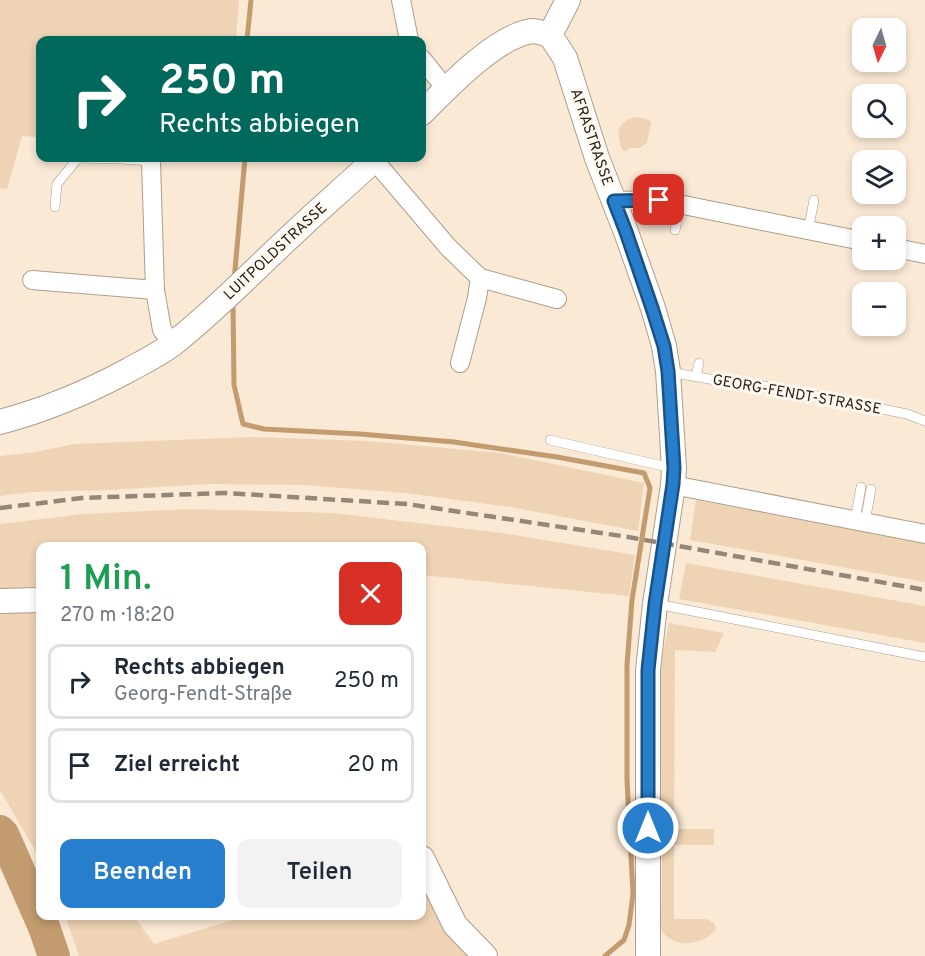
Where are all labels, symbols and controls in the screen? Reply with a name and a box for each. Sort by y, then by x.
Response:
north arrow [852,18,906,72]
map controls [852,18,906,336]
text: 250 m [159,56,285,109]
icon: right [60,60,138,138]
button: search [852,84,906,138]
street label: AFRASTRASSE [565,86,616,189]
text: Rechts abbiegen [159,108,360,142]
button: layers [852,150,906,204]
pin [633,174,684,225]
icon: arrive [642,183,675,216]
street label: LUITPOLDSTRASSE [220,199,332,305]
button: + [852,216,906,270]
button: − [852,282,906,336]
street label: GEORG-FENDT-STRASSE [711,371,883,420]
text: 1 Min. [60,557,152,603]
button: close [339,562,402,625]
text: 270 m · 18:20 [60,603,175,629]
text: Rechts abbiegen [114,655,285,682]
icon: right [63,665,96,698]
text: 250 m [334,668,399,695]
text: Georg-Fendt-Straße [114,682,292,708]
icon: arrive [63,749,96,782]
text: Ziel erreicht [114,752,240,779]
text: 20 m [348,752,399,779]
position arrow [616,796,680,860]
button: Beenden [60,839,225,908]
button: Teilen [237,839,402,908]

